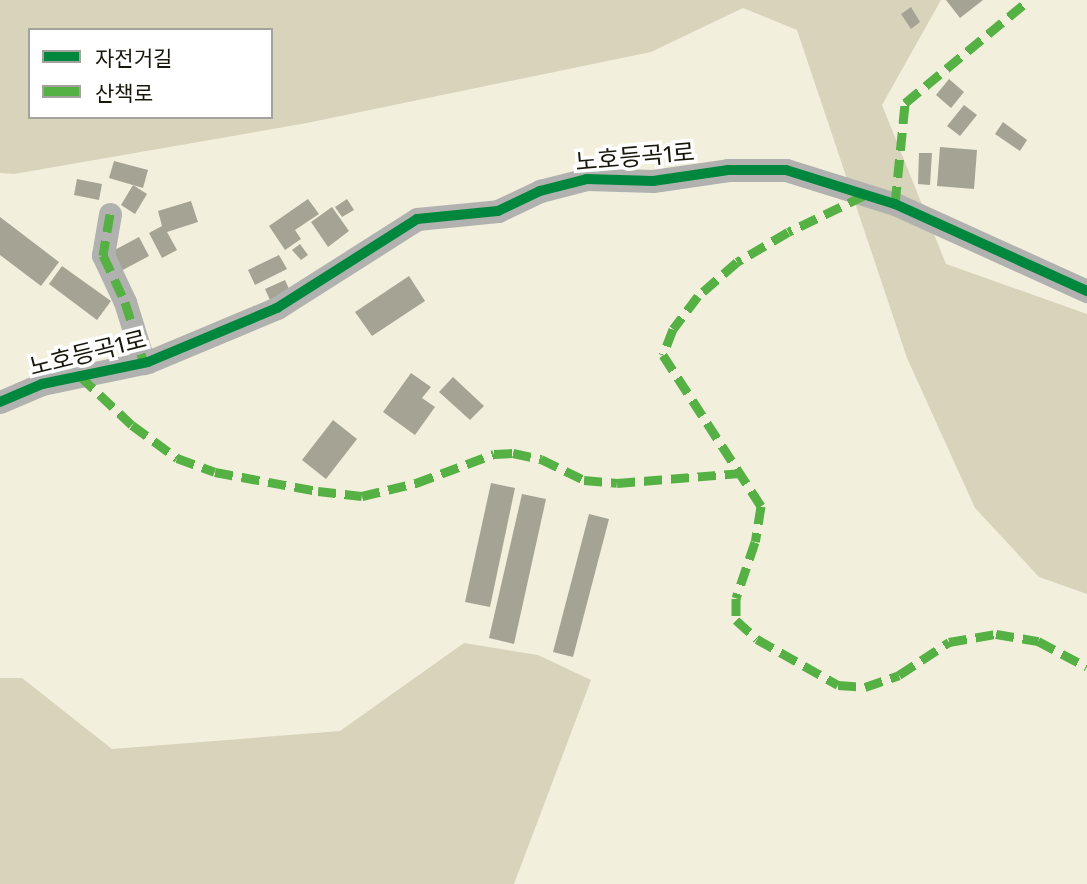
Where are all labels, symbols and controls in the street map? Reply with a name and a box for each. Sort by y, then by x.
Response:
legend [28,28,273,119]
text: 자전거길 [95,46,172,72]
text: 산책로 [95,81,153,107]
street label: 노호등곡1로 [574,138,696,178]
street label: 노호등곡1로 [26,326,150,382]

